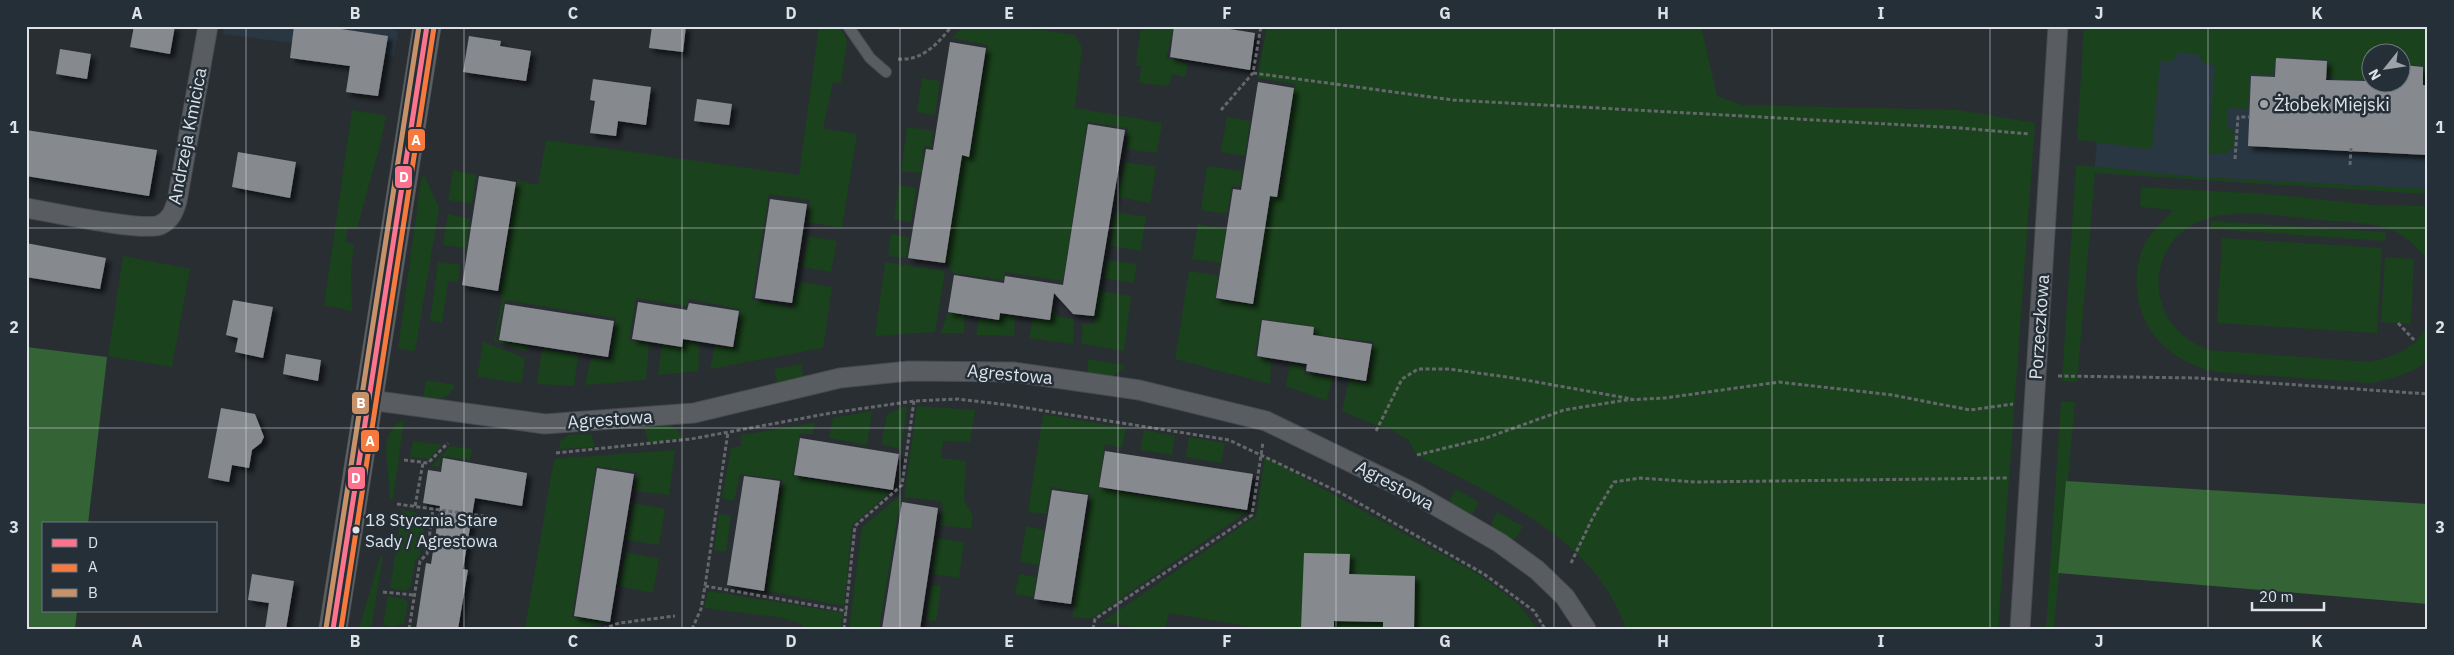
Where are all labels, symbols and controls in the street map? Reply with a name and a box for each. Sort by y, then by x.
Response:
text: A [132,3,143,23]
text: B [350,3,361,23]
text: C [568,3,578,23]
text: D [785,3,797,23]
text: E [1004,3,1014,23]
text: F [1222,3,1232,23]
text: G [1439,3,1451,23]
text: H [1657,3,1669,23]
text: I [1878,3,1885,23]
text: J [2095,3,2103,23]
text: K [2311,3,2323,23]
north arrow [2362,42,2412,92]
street label: Andrzeja Kmicica [162,65,212,206]
text: N [2364,66,2385,83]
place label: Żłobek Miejski [2274,93,2390,116]
marker: Żłobek Miejski [2258,98,2270,110]
text: 1 [9,117,19,137]
text: 1 [2435,117,2445,137]
line badge: A [407,128,426,152]
text: A [411,131,421,149]
line badge: D [394,165,413,189]
text: D [399,168,409,186]
street label: Porzeczkowa [2024,273,2054,380]
text: 2 [9,317,19,337]
text: 2 [2435,317,2445,337]
street label: Agrestowa [966,359,1054,389]
line badge: B [351,391,370,415]
text: B [356,394,366,412]
street label: Agrestowa [567,405,654,433]
line badge: A [360,429,380,453]
text: A [365,432,375,450]
street label: Agrestowa [1352,455,1439,515]
line badge: D [347,466,366,490]
text: D [351,469,361,487]
place label: 18 Stycznia Stare Sady / Agrestowa [365,509,498,552]
text: 3 [9,517,19,537]
text: 3 [2435,517,2445,537]
legend [42,522,218,612]
marker: 18 Stycznia Stare Sady / Agrestowa [351,525,361,535]
text: D [88,533,98,552]
text: A [88,557,98,576]
scale bar [2252,580,2324,612]
text: B [88,583,98,602]
text: 20 m [2259,587,2294,606]
text: A [132,631,143,651]
text: B [350,631,361,651]
text: C [568,631,578,651]
text: D [785,631,797,651]
text: E [1004,631,1014,651]
text: F [1222,631,1232,651]
text: G [1439,631,1451,651]
text: H [1657,631,1669,651]
text: I [1878,631,1885,651]
text: J [2095,631,2103,651]
text: K [2311,631,2323,651]

